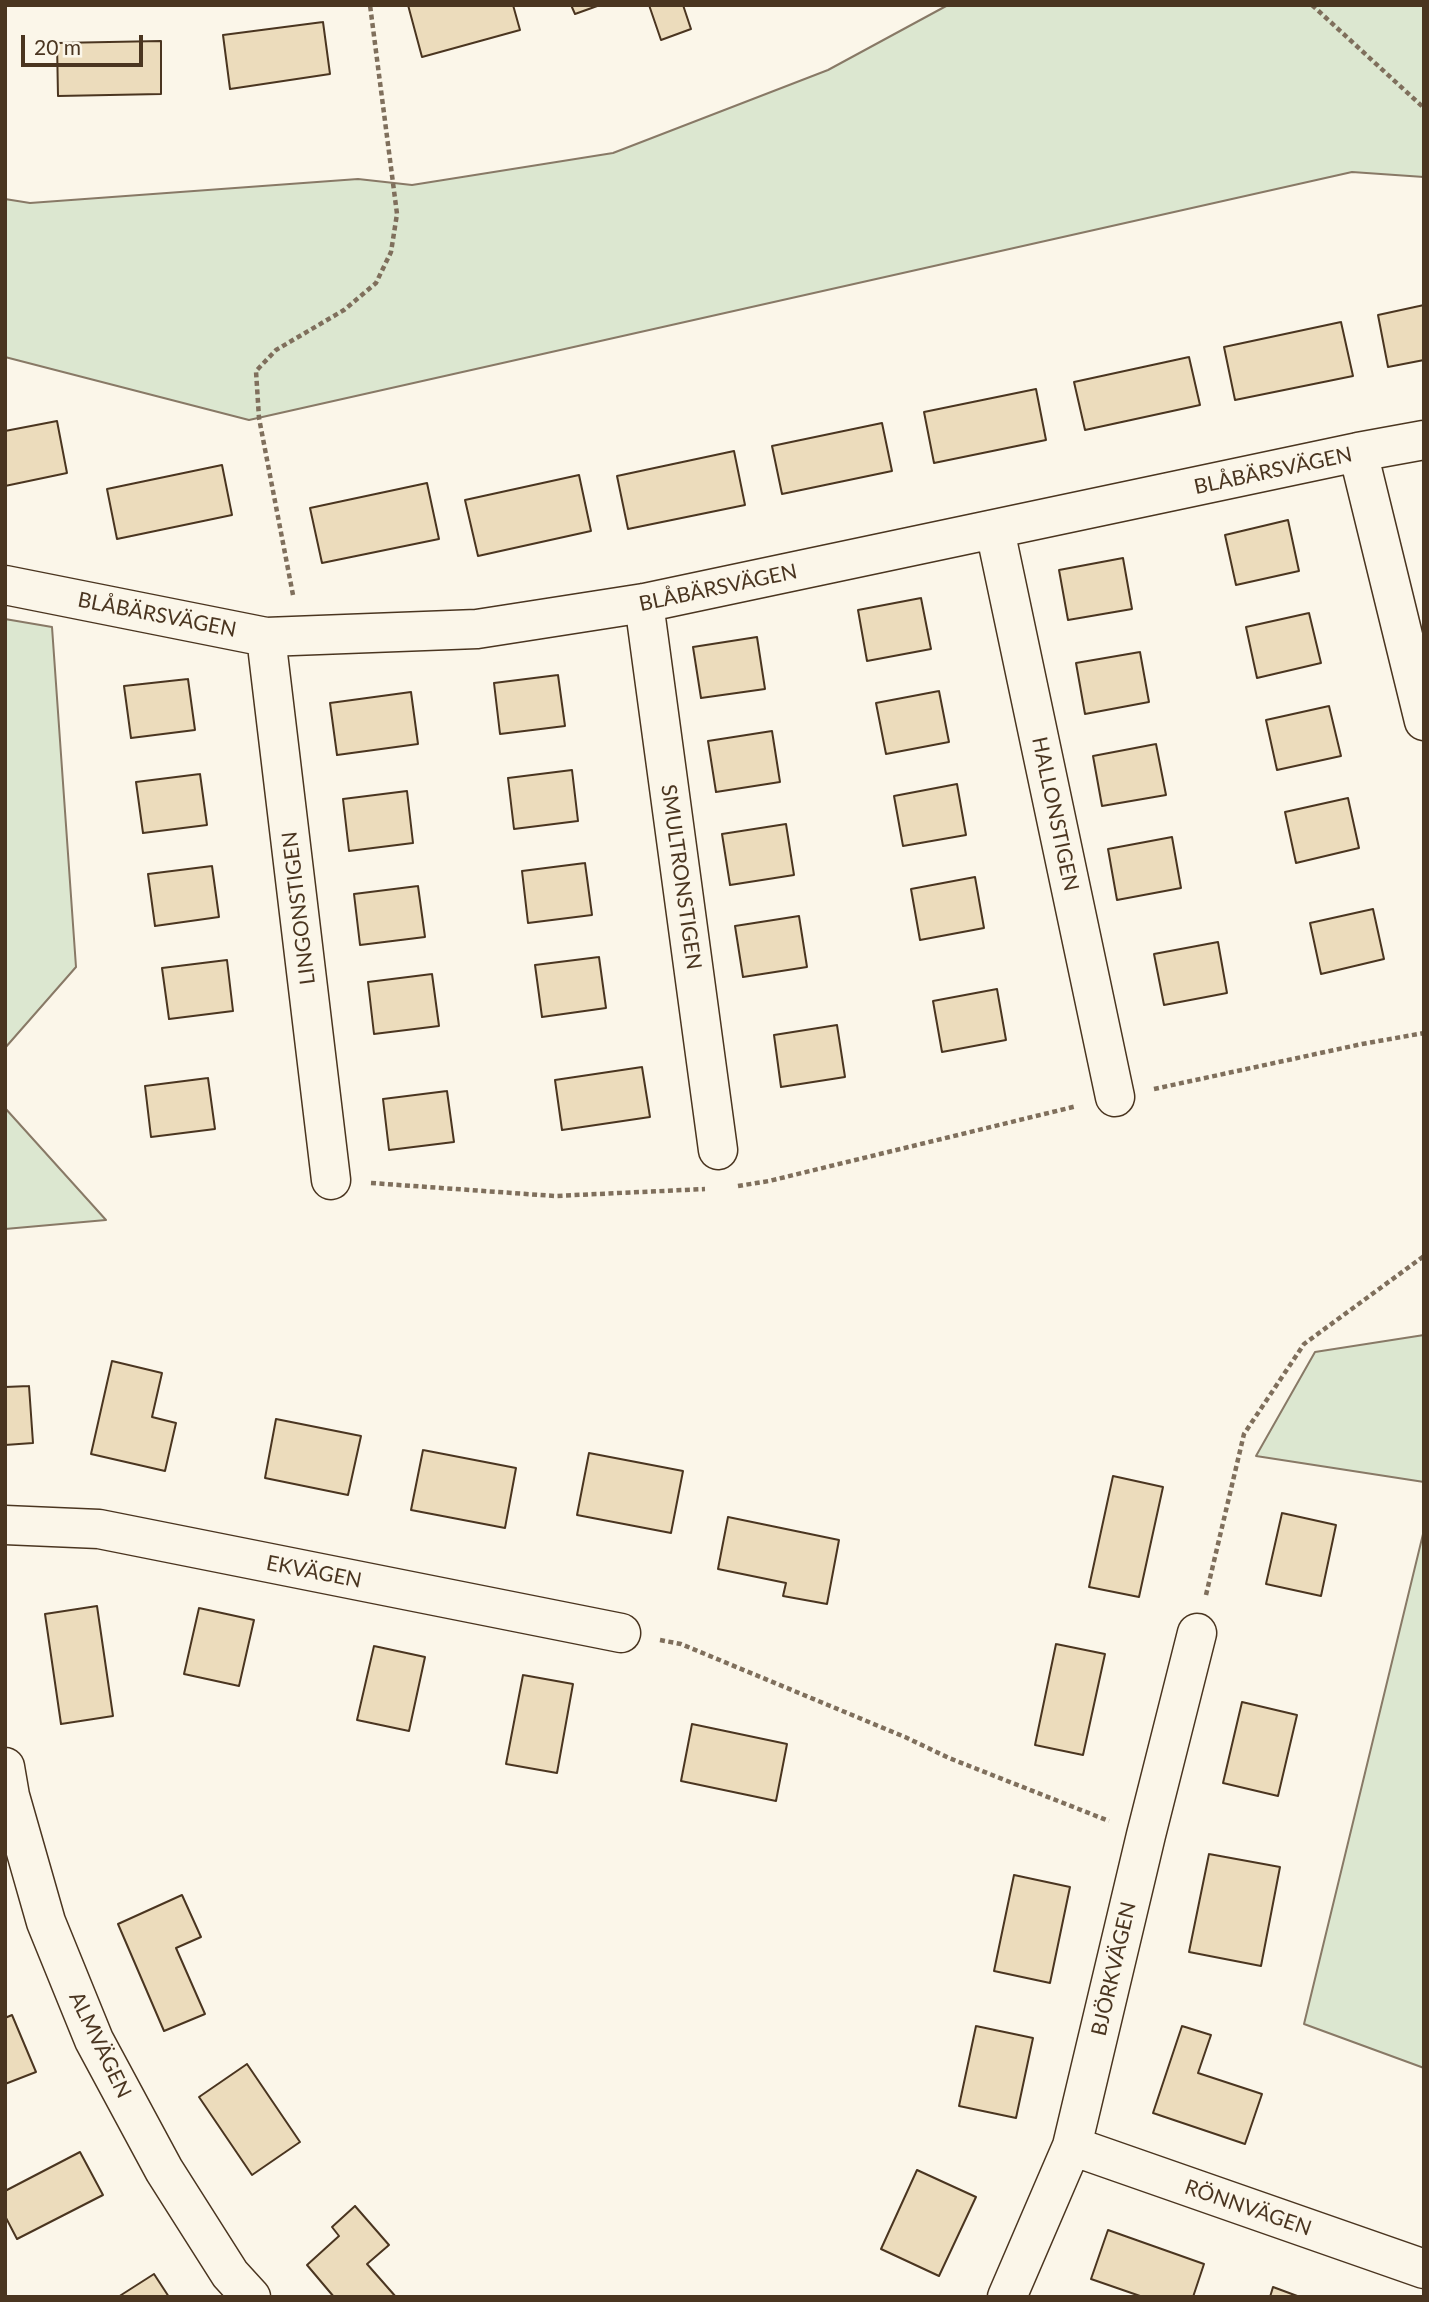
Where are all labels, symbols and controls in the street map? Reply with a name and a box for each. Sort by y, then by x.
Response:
scale bar [24,21,147,65]
text: 20 m [34,34,81,59]
street label: BLÅBÄRSVÄGEN [1192,442,1354,500]
street label: BLÅBÄRSVÄGEN [637,559,799,617]
street label: BLÅBÄRSVÄGEN [76,587,238,643]
street label: HALLONSTIGEN [1026,735,1084,893]
street label: SMULTRONSTIGEN [656,783,706,971]
street label: LINGONSTIGEN [277,830,321,986]
street label: EKVÄGEN [264,1550,364,1594]
street label: BJÖRKVÄGEN [1086,1900,1142,2038]
street label: ALMVÄGEN [63,1988,137,2102]
street label: RÖNNVÄGEN [1181,2175,1315,2241]

